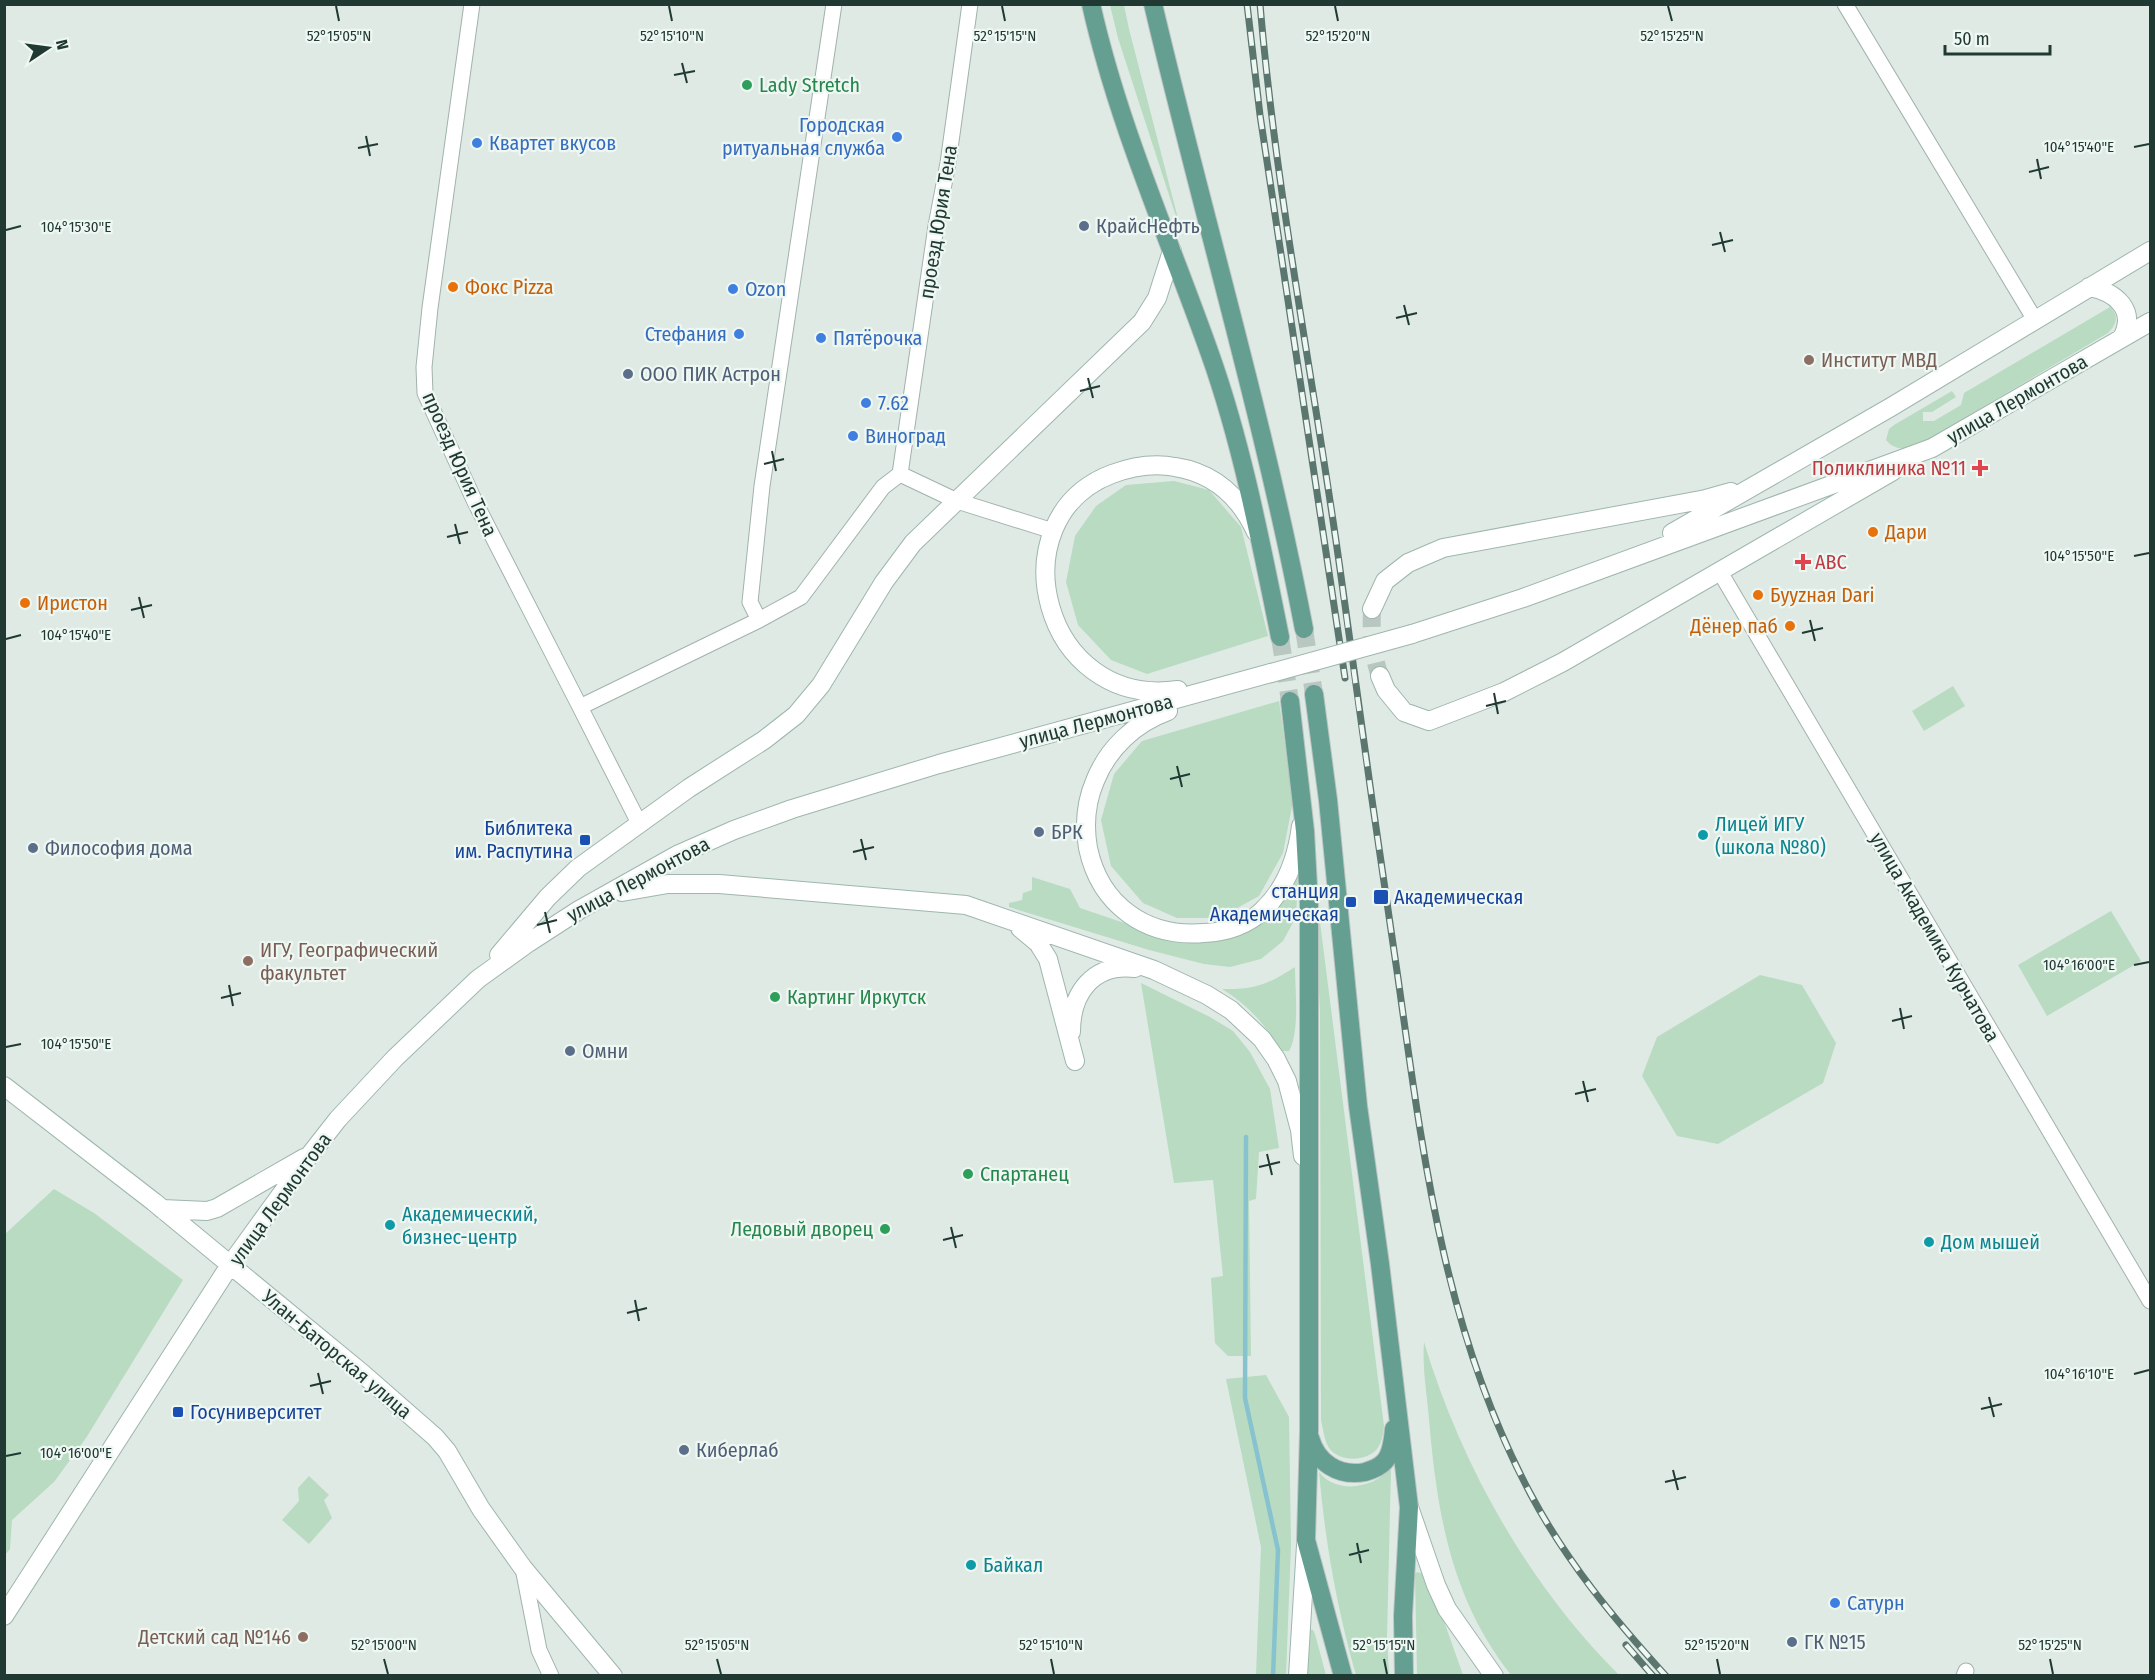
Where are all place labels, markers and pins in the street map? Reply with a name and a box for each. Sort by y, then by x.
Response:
place label: Lady Stretch [759,73,860,97]
marker: Lady Stretch [740,78,754,92]
place label: Городская ритуальная служба [722,113,885,160]
marker: Городская ритуальная служба [890,130,904,144]
place label: Квартет вкусов [489,131,616,155]
marker: Квартет вкусов [470,136,484,150]
place label: КрайсНефть [1096,214,1200,238]
marker: КрайсНефть [1077,219,1091,233]
place label: Фокс Pizza [465,275,554,299]
place label: Ozon [745,277,786,301]
marker: Фокс Pizza [446,280,460,294]
marker: Ozon [726,282,740,296]
place label: Стефания [645,322,727,346]
place label: Пятёрочка [833,326,922,350]
marker: Стефания [732,327,746,341]
marker: Пятёрочка [814,331,828,345]
place label: Институт МВД [1821,348,1937,372]
marker: Институт МВД [1802,353,1816,367]
place label: ООО ПИК Астрон [640,362,781,386]
marker: ООО ПИК Астрон [621,367,635,381]
place label: 7.62 [878,391,909,415]
marker: 7.62 [859,396,873,410]
place label: Виноград [865,424,946,448]
marker: Виноград [846,429,860,443]
place label: Поликлиника №11 [1812,456,1966,480]
marker: Поликлиника №11 [1971,459,1989,477]
place label: Дари [1884,520,1927,544]
marker: Дари [1866,525,1880,539]
place label: ABC [1815,550,1847,574]
marker: ABC [1796,555,1810,569]
place label: Бууzная Dari [1770,583,1874,607]
marker: Бууzная Dari [1751,588,1765,602]
place label: Иристон [37,591,108,615]
marker: Иристон [18,596,32,610]
place label: Дёнер паб [1689,614,1778,638]
marker: Дёнер паб [1783,619,1797,633]
place label: Лицей ИГУ (школа №80) [1715,812,1826,859]
place label: Библитека им. Распутина [455,816,573,863]
place label: БРК [1051,820,1083,844]
marker: БРК [1032,825,1046,839]
marker: Лицей ИГУ (школа №80) [1696,828,1710,842]
marker: Библитека им. Распутина [578,833,592,847]
place label: Философия дома [45,836,193,860]
marker: Философия дома [26,841,40,855]
place label: станция Академическая [1210,879,1339,926]
place label: Академическая [1394,885,1523,909]
marker: Академическая [1372,888,1390,906]
marker: станция Академическая [1344,895,1358,909]
place label: ИГУ, Географический факультет [260,938,438,985]
marker: ИГУ, Географический факультет [241,954,255,968]
place label: Картинг Иркутск [787,985,927,1009]
marker: Картинг Иркутск [768,990,782,1004]
place label: Омни [582,1039,628,1063]
marker: Омни [563,1044,577,1058]
place label: Спартанец [980,1162,1069,1186]
marker: Спартанец [961,1167,975,1181]
place label: Академический, бизнес-центр [402,1202,538,1249]
place label: Ледовый дворец [731,1217,873,1241]
marker: Академический, бизнес-центр [383,1218,397,1232]
marker: Ледовый дворец [878,1222,892,1236]
place label: Дом мышей [1940,1230,2040,1254]
marker: Дом мышей [1922,1235,1936,1249]
place label: Госуниверситет [190,1400,322,1424]
marker: Госуниверситет [171,1405,185,1419]
place label: Киберлаб [696,1438,779,1462]
marker: Киберлаб [677,1443,691,1457]
place label: Байкал [983,1553,1043,1577]
marker: Байкал [964,1558,978,1572]
place label: Сатурн [1847,1591,1905,1615]
marker: Сатурн [1828,1596,1842,1610]
place label: Детский сад №146 [137,1625,291,1649]
marker: Детский сад №146 [296,1630,310,1644]
place label: ГК №15 [1804,1630,1866,1654]
marker: ГК №15 [1785,1635,1799,1649]

